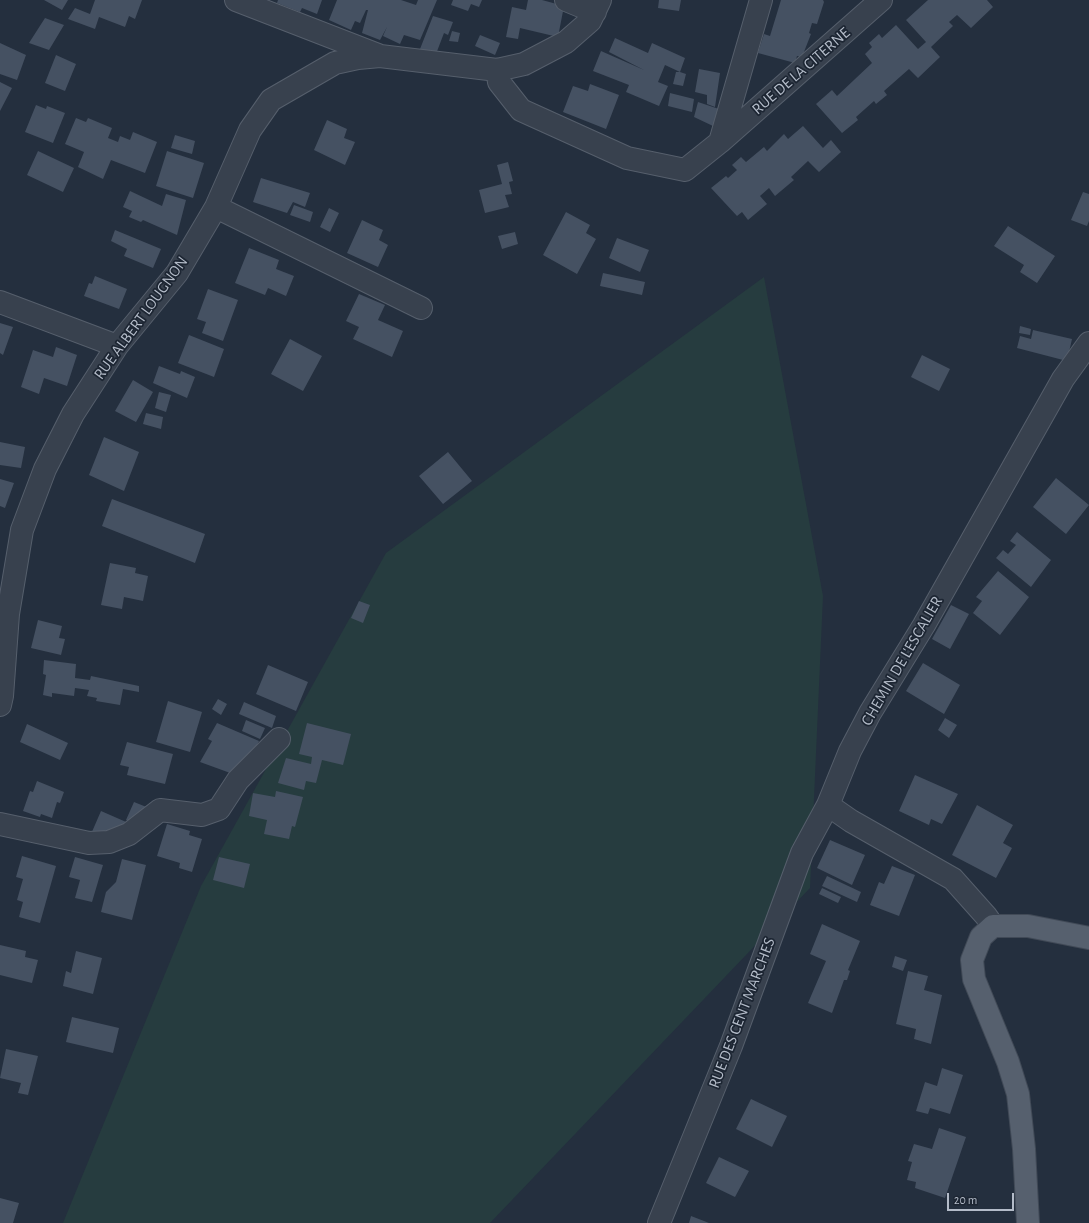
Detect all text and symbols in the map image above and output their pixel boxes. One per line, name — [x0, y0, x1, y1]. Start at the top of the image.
street label: RUE DE LA CITERNE — [748, 23, 854, 119]
street label: RUE ALBERT LOUGNON — [90, 253, 192, 383]
street label: CHEMIN DE L'ESCALIER — [857, 593, 947, 729]
street label: RUE DES CENT MARCHES — [704, 935, 780, 1091]
scale bar — [949, 1185, 1016, 1211]
text: 20 m — [954, 1194, 977, 1206]

